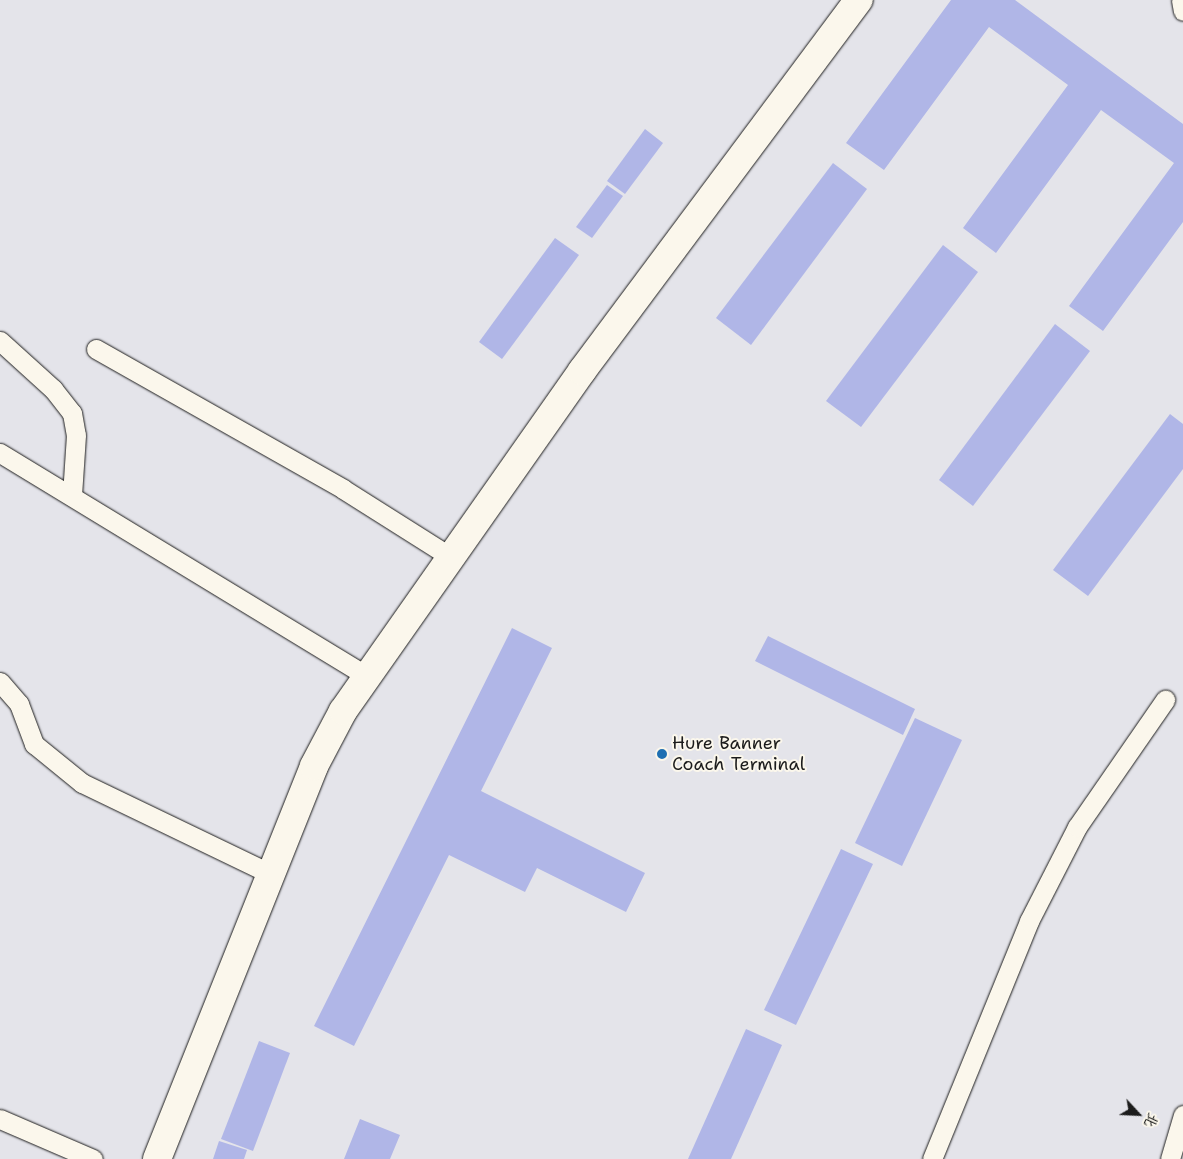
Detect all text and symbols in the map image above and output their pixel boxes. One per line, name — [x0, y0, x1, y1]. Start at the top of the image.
place label: Hure Banner Coach Terminal — [672, 733, 805, 776]
marker: Hure Banner Coach Terminal — [656, 748, 668, 760]
north arrow — [1113, 1089, 1163, 1139]
text: 北 — [1140, 1110, 1163, 1130]

